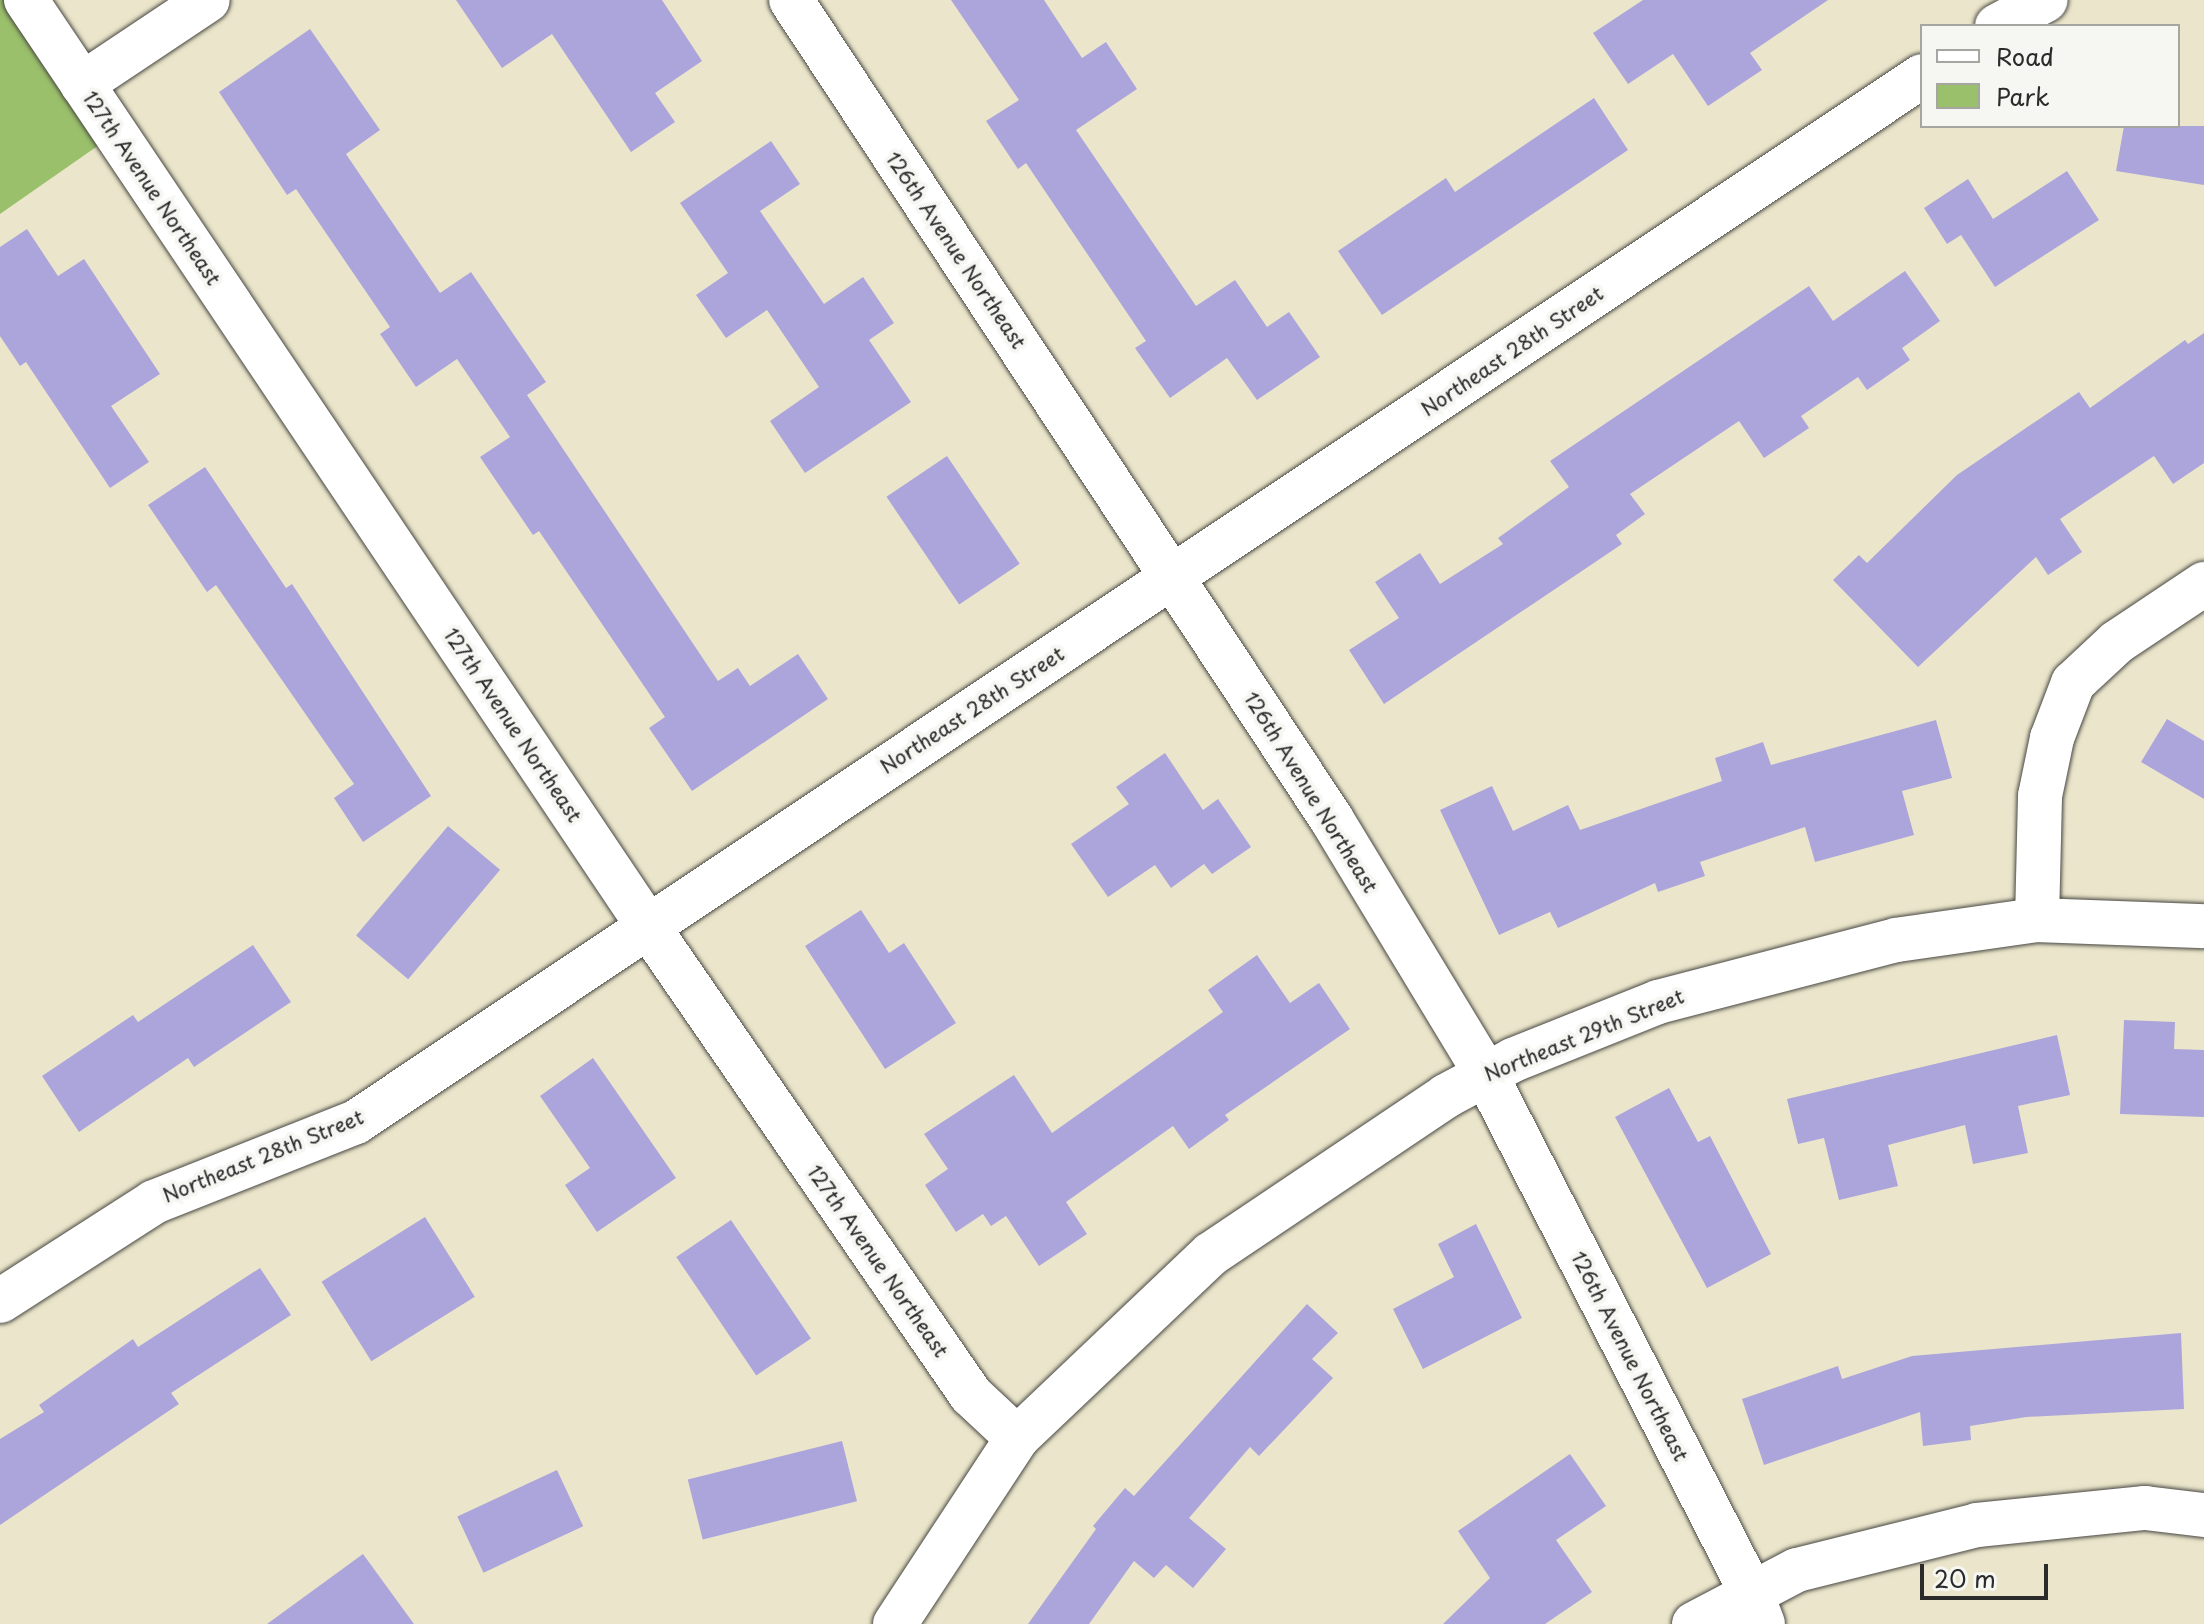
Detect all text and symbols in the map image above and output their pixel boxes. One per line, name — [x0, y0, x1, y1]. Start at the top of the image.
legend — [1920, 24, 2180, 128]
text: Road — [1996, 38, 2054, 74]
text: Park — [1996, 78, 2050, 114]
street label: 127th Avenue Northeast — [78, 86, 226, 290]
street label: 126th Avenue Northeast — [881, 147, 1031, 353]
street label: Northeast 28th Street — [1416, 281, 1608, 421]
street label: 127th Avenue Northeast — [439, 623, 587, 827]
street label: Northeast 28th Street — [876, 642, 1068, 778]
street label: 126th Avenue Northeast — [1239, 687, 1383, 897]
street label: Northeast 29th Street — [1481, 984, 1687, 1086]
street label: Northeast 28th Street — [159, 1105, 367, 1207]
street label: 127th Avenue Northeast — [803, 1160, 953, 1362]
street label: 126th Avenue Northeast — [1567, 1247, 1693, 1465]
scale bar — [1924, 1548, 2052, 1598]
text: 20 m — [1934, 1560, 1996, 1596]

